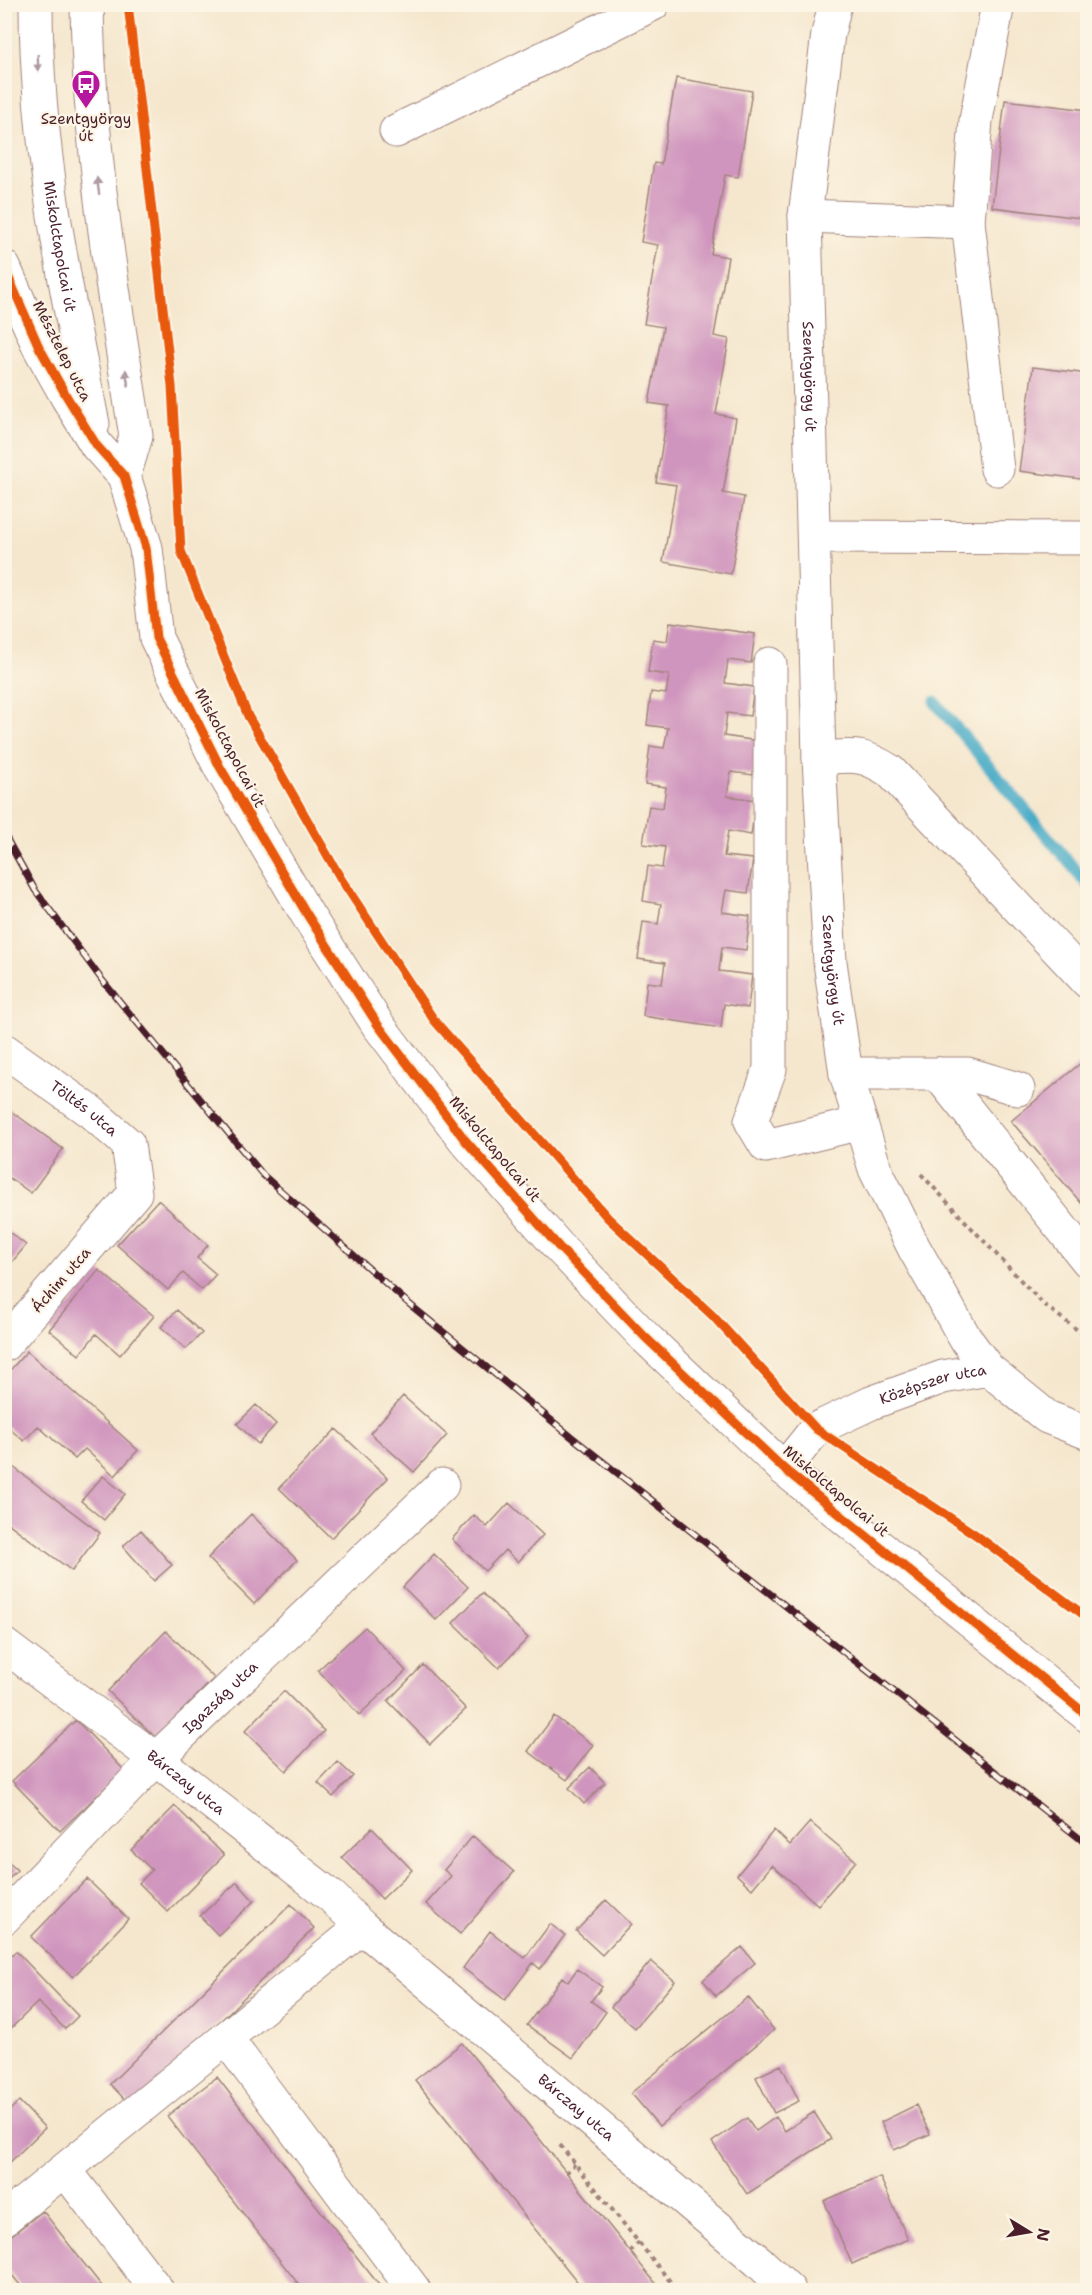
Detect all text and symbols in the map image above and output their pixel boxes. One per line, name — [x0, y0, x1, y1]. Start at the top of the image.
one-way arrow — [34, 53, 43, 72]
bus stop icon: Szentgyörgy út — [70, 68, 102, 110]
place label: Szentgyörgy út — [41, 109, 131, 146]
one-way arrow — [93, 176, 102, 195]
street label: Miskolctapolcai út — [39, 180, 81, 314]
street label: Mésztelep utca — [28, 297, 96, 405]
street label: Szentgyörgy út — [798, 321, 821, 433]
one-way arrow — [122, 369, 131, 388]
street label: Miskolctapolcai út — [190, 685, 270, 811]
street label: Szentgyörgy út — [817, 914, 849, 1027]
street label: Töltés utca — [46, 1076, 122, 1141]
street label: Miskolctapolcai út — [445, 1092, 545, 1206]
street label: Áchim utca — [26, 1242, 95, 1317]
street label: Középszer utca — [877, 1359, 988, 1409]
street label: Miskolctapolcai út — [779, 1441, 893, 1541]
street label: Igazság utca — [178, 1656, 263, 1738]
street label: Bárczay utca — [143, 1746, 230, 1820]
street label: Bárczay utca — [533, 2069, 619, 2146]
north arrow — [999, 2202, 1059, 2262]
text: N — [1032, 2227, 1055, 2243]

